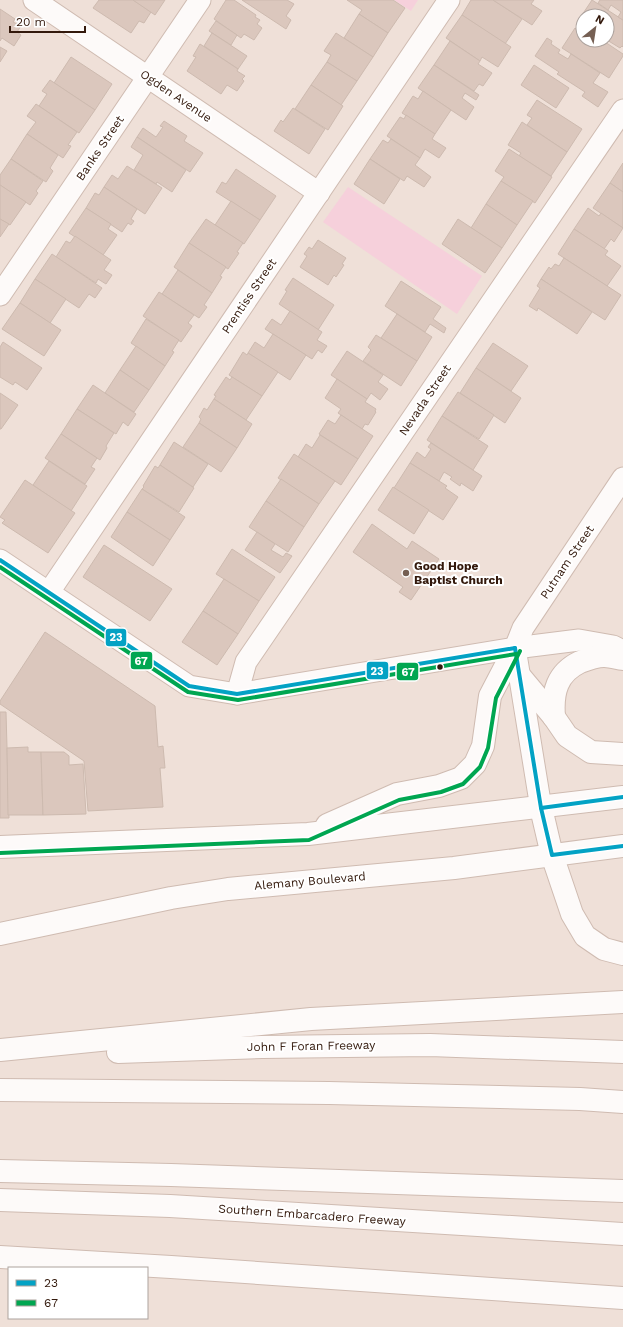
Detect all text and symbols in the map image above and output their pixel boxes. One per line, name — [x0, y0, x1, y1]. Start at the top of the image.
scale bar — [10, 8, 85, 34]
north arrow — [575, 8, 615, 48]
text: N — [593, 12, 607, 27]
text: 20 m — [16, 15, 46, 29]
street label: Ogden Avenue — [138, 67, 215, 125]
street label: Banks Street — [73, 113, 127, 183]
street label: Prentiss Street — [219, 256, 279, 336]
street label: Nevada Street — [396, 362, 454, 438]
street label: Putnam Street — [537, 523, 597, 601]
place label: Good Hope Baptist Church — [414, 559, 503, 587]
marker: Good Hope Baptist Church — [401, 568, 411, 578]
line badge: 23 — [105, 628, 127, 647]
text: 23 — [109, 631, 123, 644]
line badge: 67 — [130, 651, 153, 670]
text: 67 — [134, 655, 148, 668]
line badge: 23 — [366, 661, 389, 680]
line badge: 67 — [396, 662, 419, 681]
unlabelled marker — [435, 662, 445, 672]
text: 23 — [370, 665, 384, 678]
text: 67 — [401, 666, 415, 679]
street label: Alemany Boulevard — [254, 869, 366, 893]
street label: John F Foran Freeway — [247, 1038, 376, 1054]
street label: Southern Embarcadero Freeway — [218, 1201, 407, 1229]
legend — [8, 1267, 148, 1319]
text: 23 — [44, 1276, 58, 1290]
text: 67 — [44, 1296, 58, 1310]

